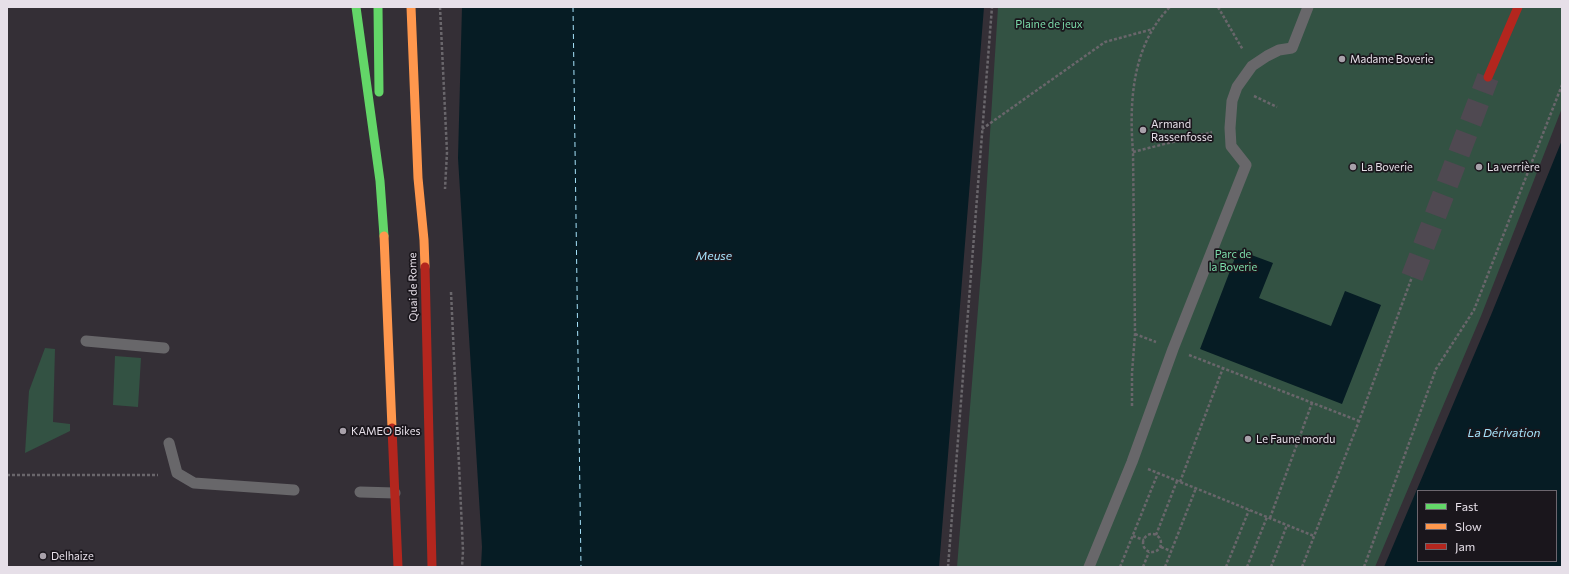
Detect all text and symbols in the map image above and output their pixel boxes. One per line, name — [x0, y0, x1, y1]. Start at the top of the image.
park label: Plaine de jeux — [1015, 17, 1083, 31]
place label: Madame Boverie — [1350, 52, 1434, 66]
marker: Madame Boverie — [1337, 54, 1347, 64]
place label: Armand Rassenfosse — [1151, 117, 1213, 143]
marker: Armand Rassenfosse — [1138, 125, 1148, 135]
place label: La Boverie — [1361, 160, 1413, 174]
place label: La verrière — [1487, 160, 1540, 174]
marker: La Boverie — [1348, 162, 1358, 172]
marker: La verrière — [1474, 162, 1484, 172]
park label: Parc de la Boverie — [1209, 247, 1257, 273]
water label: Meuse — [696, 249, 732, 263]
street label: Quai de Rome — [406, 252, 420, 322]
place label: KAMEO Bikes — [351, 424, 421, 438]
marker: KAMEO Bikes — [338, 426, 348, 436]
water label: La Dérivation — [1468, 426, 1540, 440]
place label: Le Faune mordu — [1256, 432, 1335, 446]
marker: Le Faune mordu — [1243, 434, 1253, 444]
legend — [1417, 490, 1557, 562]
text: Fast — [1455, 499, 1478, 513]
text: Slow — [1455, 519, 1482, 533]
text: Jam — [1455, 539, 1475, 553]
place label: Delhaize — [51, 549, 94, 563]
marker: Delhaize — [38, 551, 48, 561]

